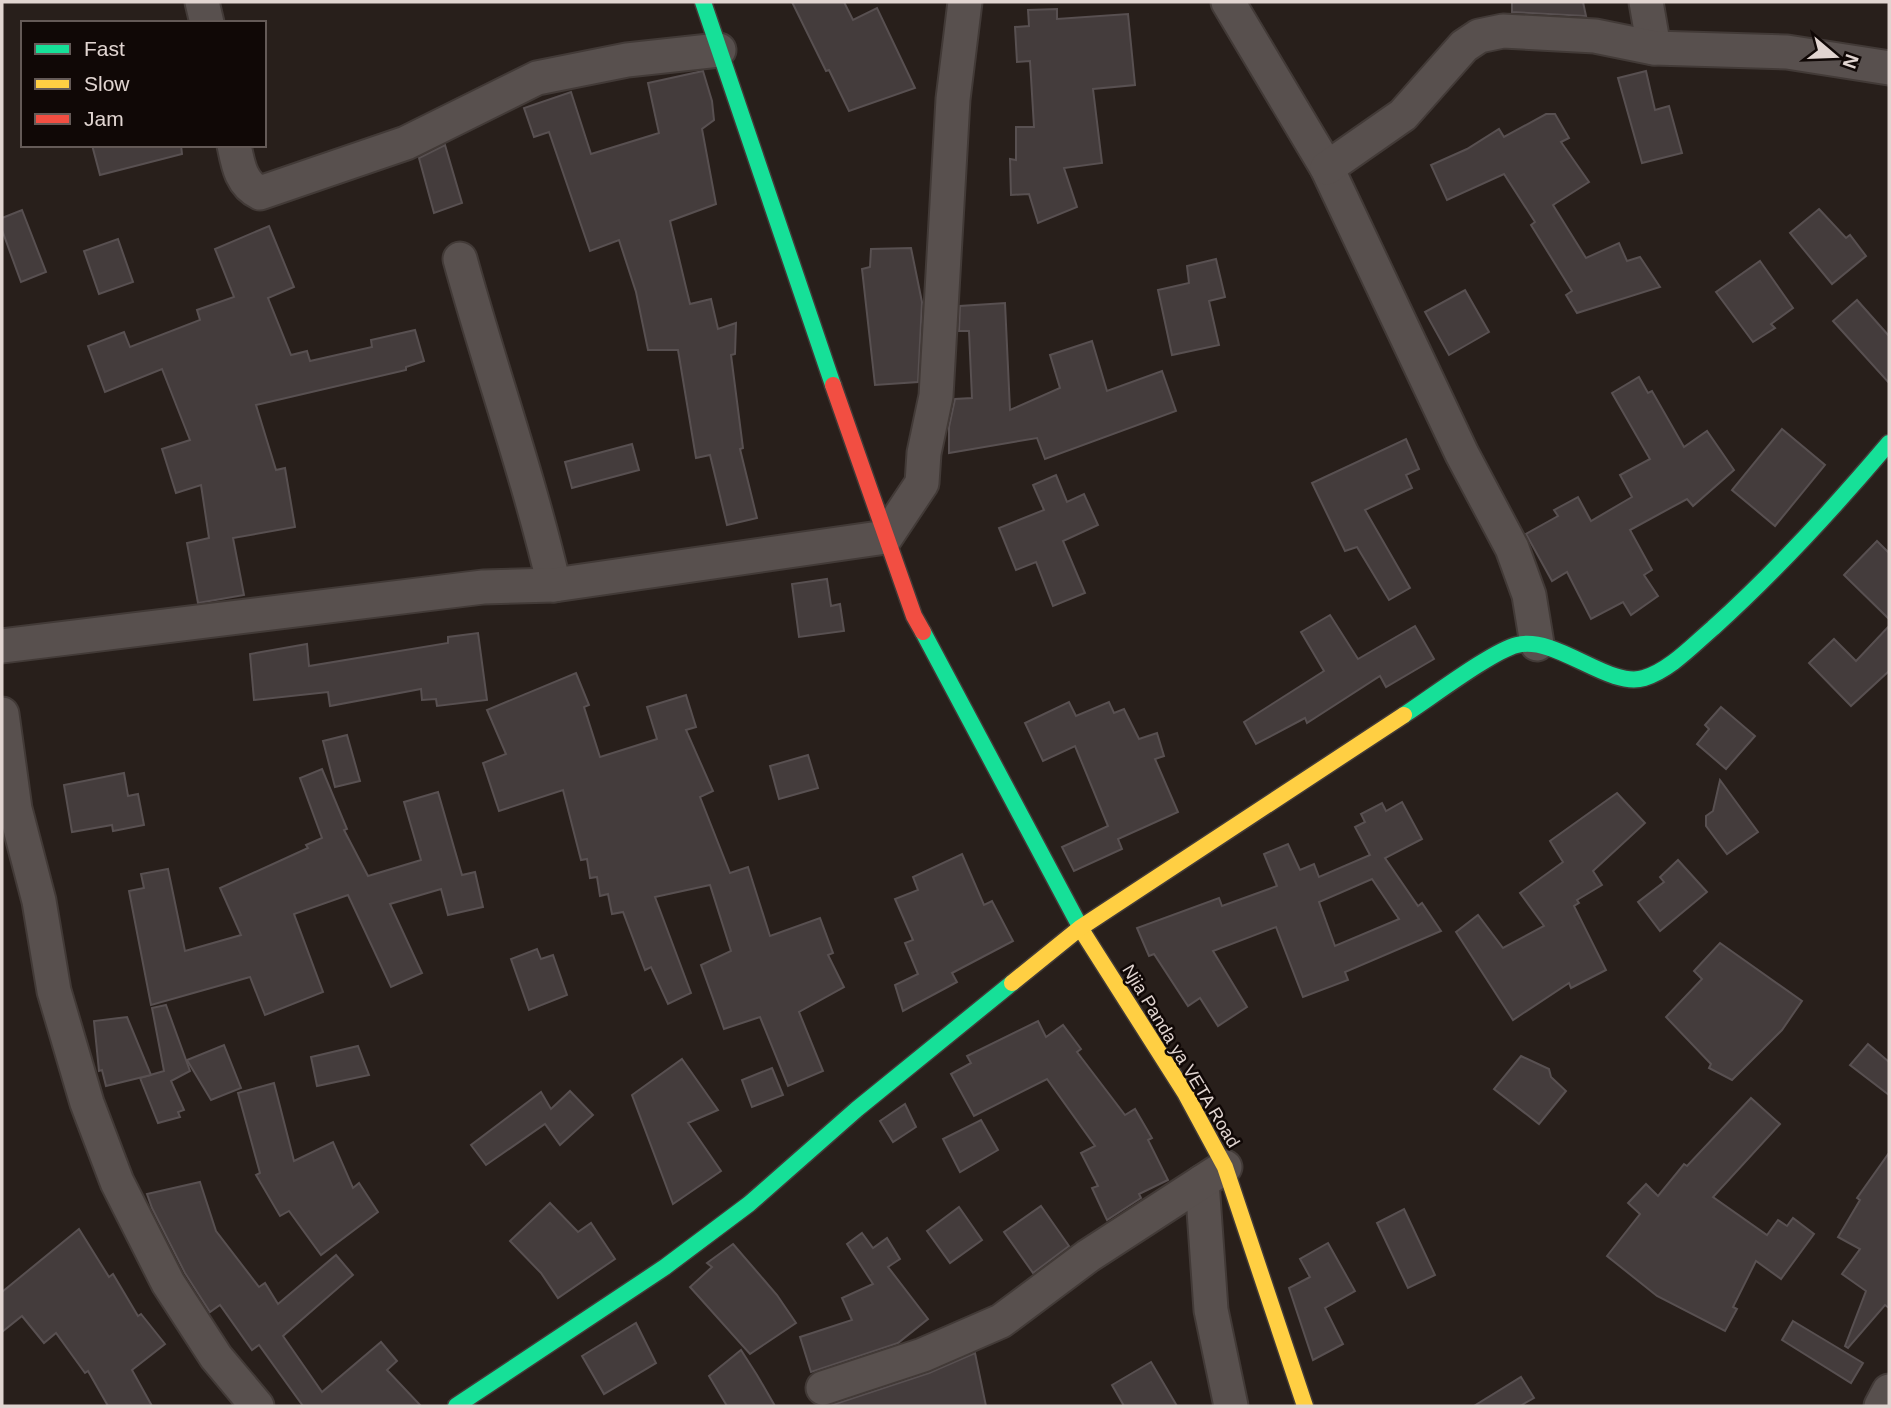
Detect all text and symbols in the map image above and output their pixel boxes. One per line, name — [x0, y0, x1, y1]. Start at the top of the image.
legend — [21, 21, 266, 147]
north arrow — [1800, 21, 1870, 91]
text: Fast — [84, 37, 125, 60]
text: N — [1838, 51, 1863, 71]
text: Slow — [84, 72, 130, 95]
text: Jam — [84, 107, 124, 130]
street label: Njia Panda ya VETA Road — [1118, 961, 1244, 1151]

